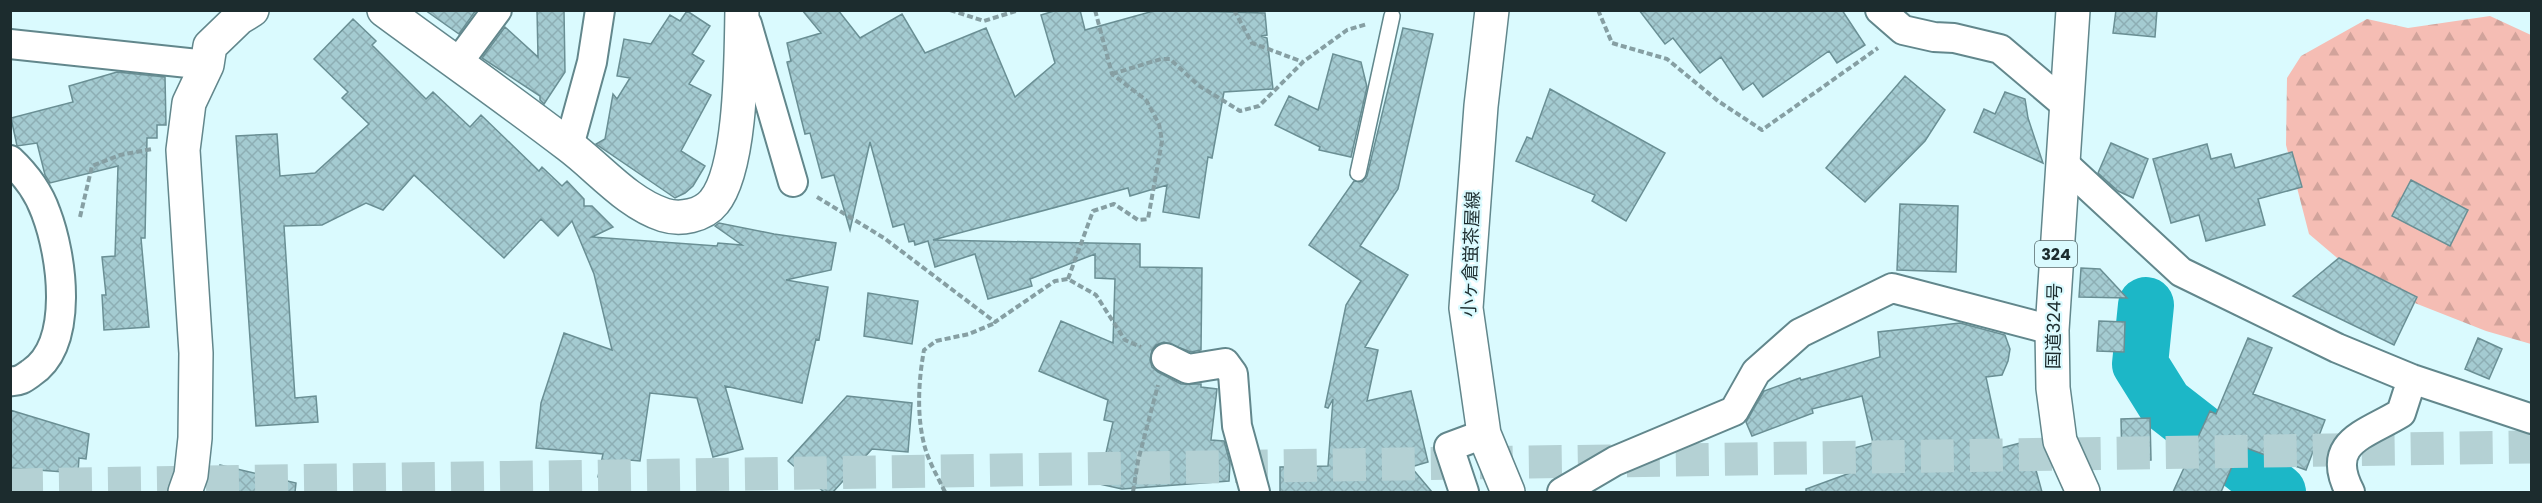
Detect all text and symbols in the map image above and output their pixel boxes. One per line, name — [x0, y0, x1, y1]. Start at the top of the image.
street label: 小ヶ倉蛍茶屋線 — [1456, 191, 1485, 317]
road number: 324 — [2035, 241, 2077, 267]
street label: 国道324号 — [2040, 283, 2067, 369]

